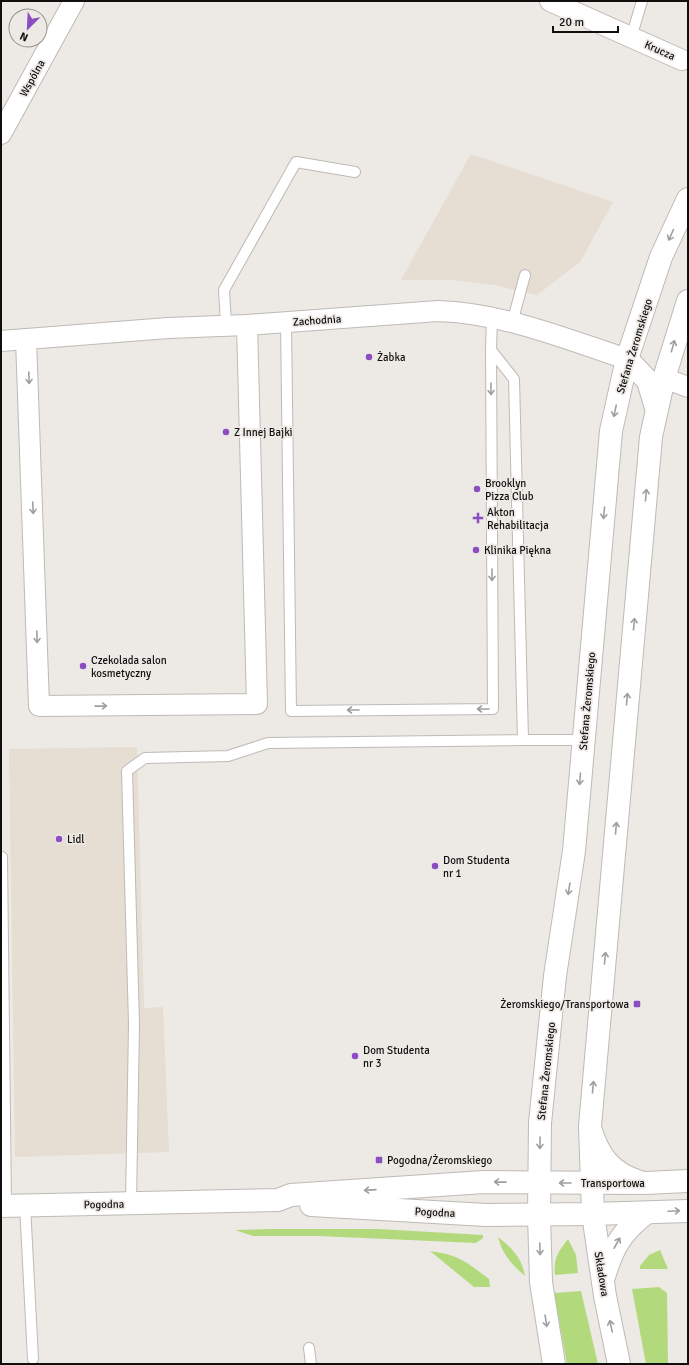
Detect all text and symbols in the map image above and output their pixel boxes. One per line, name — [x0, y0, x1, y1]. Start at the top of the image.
north arrow — [8, 8, 48, 48]
scale bar — [553, 8, 618, 34]
text: 20 m — [559, 15, 584, 30]
text: N — [18, 29, 30, 44]
street label: Krucza — [642, 38, 678, 63]
street label: Wspólna — [17, 57, 48, 99]
one-way arrow — [667, 228, 675, 240]
street label: Stefana Żeromskiego — [613, 297, 655, 395]
street label: Zachodnia — [292, 312, 342, 329]
one-way arrow — [670, 340, 677, 353]
place label: Żabka — [377, 350, 406, 364]
marker: Żabka — [364, 352, 374, 362]
one-way arrow — [25, 371, 33, 384]
one-way arrow — [487, 382, 494, 395]
one-way arrow — [611, 404, 619, 417]
place label: Z Innej Bajki — [234, 426, 293, 439]
marker: Z Innej Bajki — [221, 427, 231, 437]
place label: Brooklyn Pizza Club — [485, 477, 534, 503]
marker: Brooklyn Pizza Club — [472, 484, 482, 494]
one-way arrow — [642, 489, 649, 502]
one-way arrow — [29, 501, 37, 514]
place label: Akton Rehabilitacja — [487, 506, 549, 532]
one-way arrow — [600, 506, 607, 519]
marker: Akton Rehabilitacja — [472, 512, 484, 524]
place label: Klinika Piękna — [484, 544, 551, 557]
marker: Klinika Piękna — [471, 545, 481, 555]
one-way arrow — [488, 568, 496, 581]
one-way arrow — [630, 618, 637, 631]
one-way arrow — [34, 630, 41, 643]
street label: Stefana Żeromskiego — [576, 651, 598, 751]
place label: Czekolada salon kosmetyczny — [91, 654, 167, 680]
marker: Czekolada salon kosmetyczny — [78, 661, 88, 671]
one-way arrow — [624, 693, 631, 706]
one-way arrow — [94, 702, 107, 709]
one-way arrow — [477, 705, 490, 713]
one-way arrow — [347, 706, 360, 714]
one-way arrow — [577, 772, 584, 785]
one-way arrow — [612, 822, 620, 835]
place label: Lidl — [67, 833, 85, 846]
marker: Lidl — [54, 834, 64, 844]
place label: Dom Studenta nr 1 — [443, 854, 510, 880]
marker: Dom Studenta nr 1 — [430, 861, 440, 871]
one-way arrow — [565, 882, 573, 895]
one-way arrow — [601, 952, 608, 965]
place label: Żeromskiego/Transportowa — [500, 997, 629, 1011]
marker: Żeromskiego/Transportowa — [632, 999, 642, 1009]
street label: Stefana Żeromskiego — [534, 1021, 558, 1121]
place label: Dom Studenta nr 3 — [363, 1044, 430, 1070]
marker: Dom Studenta nr 3 — [350, 1051, 360, 1061]
one-way arrow — [589, 1081, 597, 1094]
one-way arrow — [536, 1136, 543, 1149]
place label: Pogodna/Żeromskiego — [387, 1153, 493, 1167]
marker: Pogodna/Żeromskiego — [374, 1155, 384, 1165]
street label: Transportowa — [581, 1177, 645, 1190]
one-way arrow — [494, 1178, 507, 1186]
one-way arrow — [559, 1179, 572, 1187]
one-way arrow — [364, 1186, 377, 1193]
street label: Pogodna — [84, 1198, 125, 1211]
street label: Pogodna — [414, 1205, 456, 1220]
one-way arrow — [667, 1208, 680, 1215]
one-way arrow — [613, 1238, 621, 1250]
one-way arrow — [536, 1242, 544, 1255]
street label: Składowa — [592, 1251, 612, 1298]
one-way arrow — [542, 1314, 550, 1327]
one-way arrow — [607, 1320, 615, 1333]

